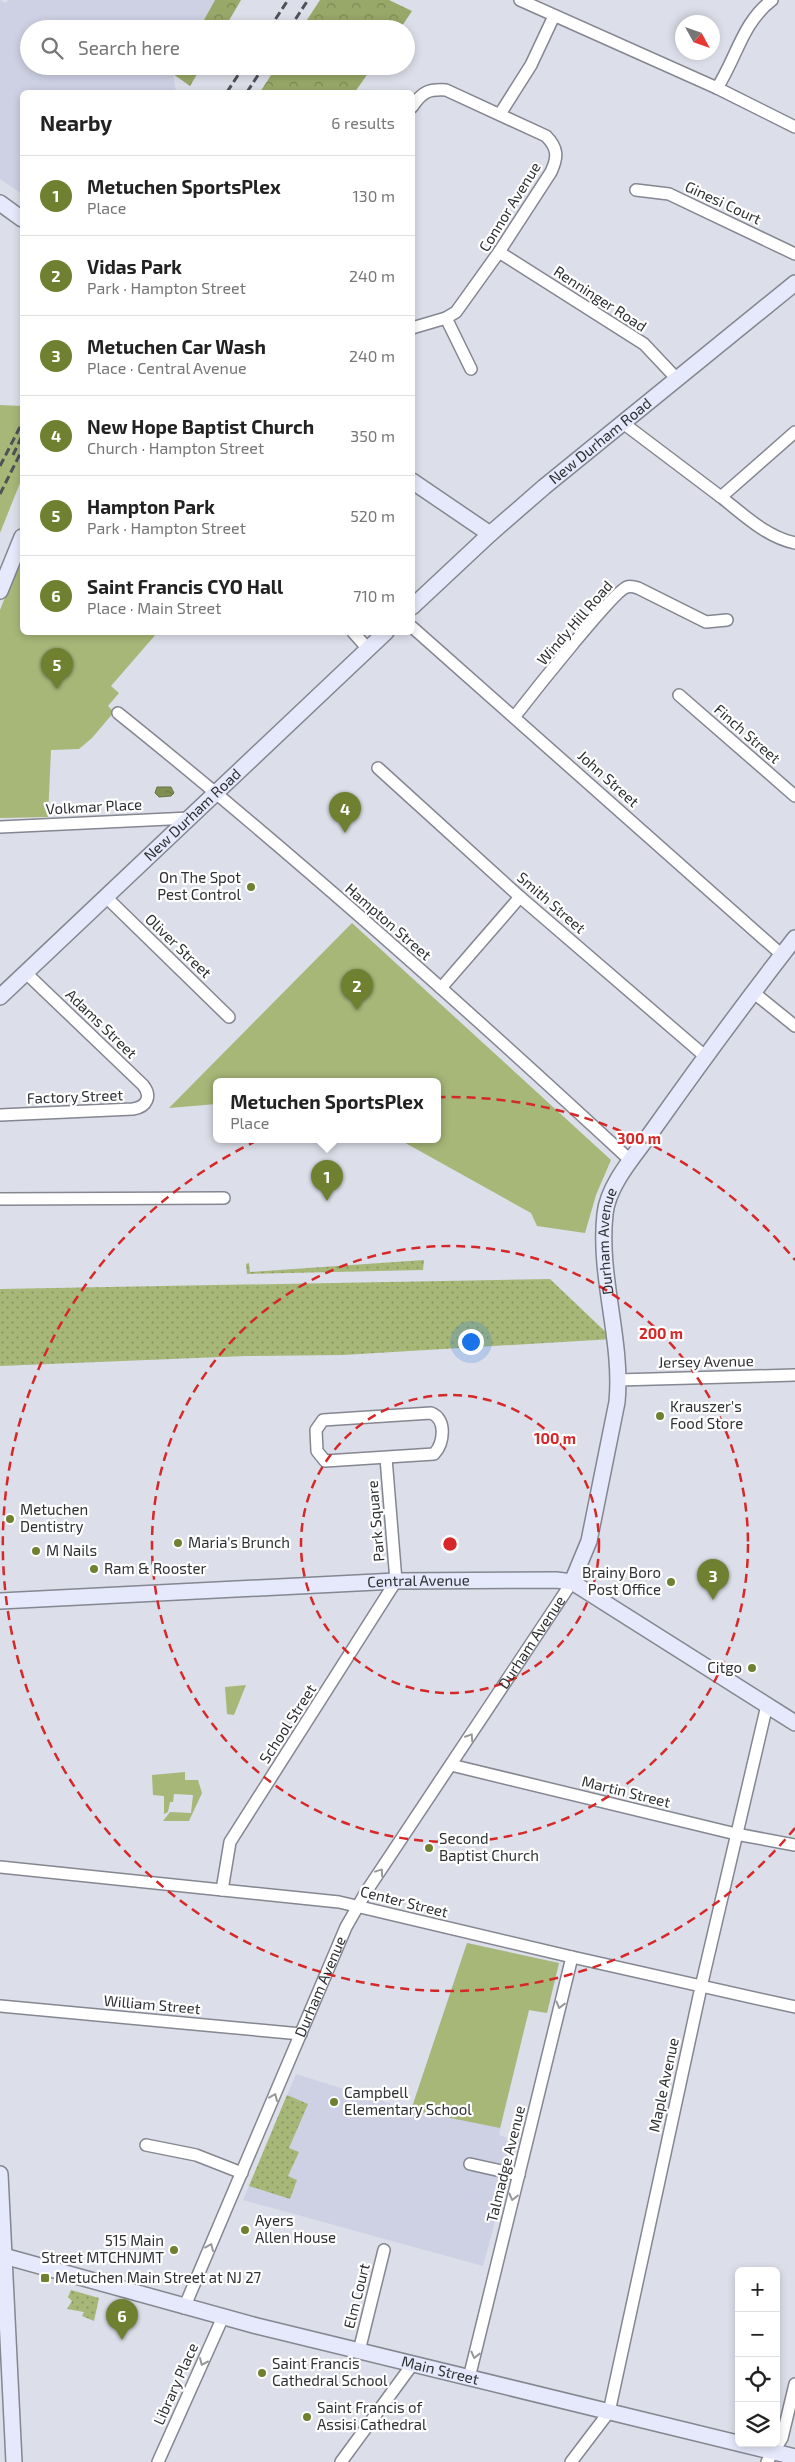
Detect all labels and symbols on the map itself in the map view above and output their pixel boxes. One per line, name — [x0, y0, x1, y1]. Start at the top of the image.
north arrow — [675, 15, 720, 60]
street label: Connor Avenue — [474, 158, 544, 254]
street label: Ginesi Court — [682, 177, 765, 228]
street label: Renninger Road — [551, 261, 650, 335]
street label: New Durham Road — [545, 394, 655, 487]
street label: Windy Hill Road — [533, 576, 616, 668]
pin: 5 — [41, 648, 73, 689]
street label: Finch Street — [711, 700, 785, 767]
street label: John Street — [574, 746, 643, 811]
street label: New Durham Road — [140, 764, 244, 864]
pin: 4 — [329, 792, 361, 833]
street label: Volkmar Place — [45, 794, 143, 818]
place label: On The Spot Pest Control — [157, 868, 242, 903]
street label: Smith Street — [514, 868, 590, 937]
street label: Hampton Street — [342, 879, 436, 964]
marker: On The Spot Pest Control — [245, 881, 257, 893]
street label: Oliver Street — [142, 909, 216, 981]
pin: 2 — [341, 969, 373, 1010]
street label: Adams Street — [62, 985, 141, 1062]
street label: Factory Street — [27, 1085, 124, 1107]
text: 300 m — [617, 1129, 661, 1147]
pin: 1 — [311, 1160, 343, 1201]
street label: Durham Avenue — [594, 1184, 620, 1296]
text: 200 m — [639, 1324, 683, 1342]
your location — [458, 1329, 484, 1355]
street label: Jersey Avenue — [658, 1351, 754, 1371]
place label: Krauszer's Food Store — [670, 1397, 743, 1432]
marker: Krauszer's Food Store — [654, 1410, 666, 1422]
text: 100 m — [534, 1429, 576, 1447]
street label: Park Square — [362, 1480, 388, 1562]
place label: Metuchen Dentistry — [20, 1500, 88, 1535]
marker: Metuchen Dentistry — [4, 1513, 16, 1525]
place label: Maria's Brunch — [188, 1533, 290, 1551]
centre of rings — [441, 1535, 459, 1553]
marker: Maria's Brunch — [172, 1537, 184, 1549]
place label: M Nails — [46, 1541, 97, 1559]
marker: M Nails — [30, 1545, 42, 1557]
place label: Ram & Rooster — [104, 1559, 207, 1577]
pin: 3 — [697, 1559, 729, 1600]
marker: Ram & Rooster — [88, 1563, 100, 1575]
place label: Brainy Boro Post Office — [582, 1563, 661, 1598]
street label: Central Avenue — [367, 1571, 470, 1590]
marker: Brainy Boro Post Office — [665, 1576, 677, 1588]
street label: Durham Avenue — [494, 1592, 568, 1692]
place label: Citgo — [707, 1658, 742, 1676]
marker: Citgo — [746, 1662, 758, 1674]
street label: School Street — [255, 1680, 320, 1766]
one-way arrow — [464, 1733, 473, 1742]
street label: Martin Street — [580, 1771, 673, 1811]
place label: Second Baptist Church — [439, 1829, 539, 1864]
marker: Second Baptist Church — [423, 1842, 435, 1854]
one-way arrow — [374, 1868, 383, 1877]
street label: Center Street — [358, 1881, 450, 1921]
street label: Durham Avenue — [290, 1933, 349, 2040]
street label: William Street — [103, 1991, 201, 2017]
one-way arrow — [555, 2000, 566, 2009]
street label: Maple Avenue — [644, 2036, 682, 2134]
place label: Campbell Elementary School — [344, 2083, 472, 2118]
one-way arrow — [267, 2093, 278, 2102]
marker: Campbell Elementary School — [328, 2096, 340, 2108]
street label: Talmadge Avenue — [482, 2104, 528, 2224]
one-way arrow — [509, 2192, 519, 2200]
place label: Ayers Allen House — [255, 2211, 336, 2246]
marker: Ayers Allen House — [239, 2224, 251, 2236]
place label: 515 Main Street MTCHNJMT — [41, 2231, 164, 2266]
one-way arrow — [204, 2243, 214, 2252]
marker: 515 Main Street MTCHNJMT — [168, 2244, 180, 2256]
street label: Elm Court — [339, 2261, 373, 2330]
place label: Metuchen Main Street at NJ 27 — [55, 2268, 262, 2286]
marker: Metuchen Main Street at NJ 27 — [39, 2272, 51, 2284]
pin: 6 — [106, 2299, 138, 2340]
street label: Library Place — [149, 2340, 201, 2427]
one-way arrow — [470, 2350, 481, 2359]
street label: Main Street — [400, 2352, 481, 2388]
place label: Saint Francis Cathedral School — [272, 2354, 388, 2389]
one-way arrow — [198, 2357, 209, 2366]
marker: Saint Francis Cathedral School — [256, 2367, 268, 2379]
place label: Saint Francis of Assisi Cathedral — [317, 2398, 427, 2433]
marker: Saint Francis of Assisi Cathedral — [301, 2411, 313, 2423]

